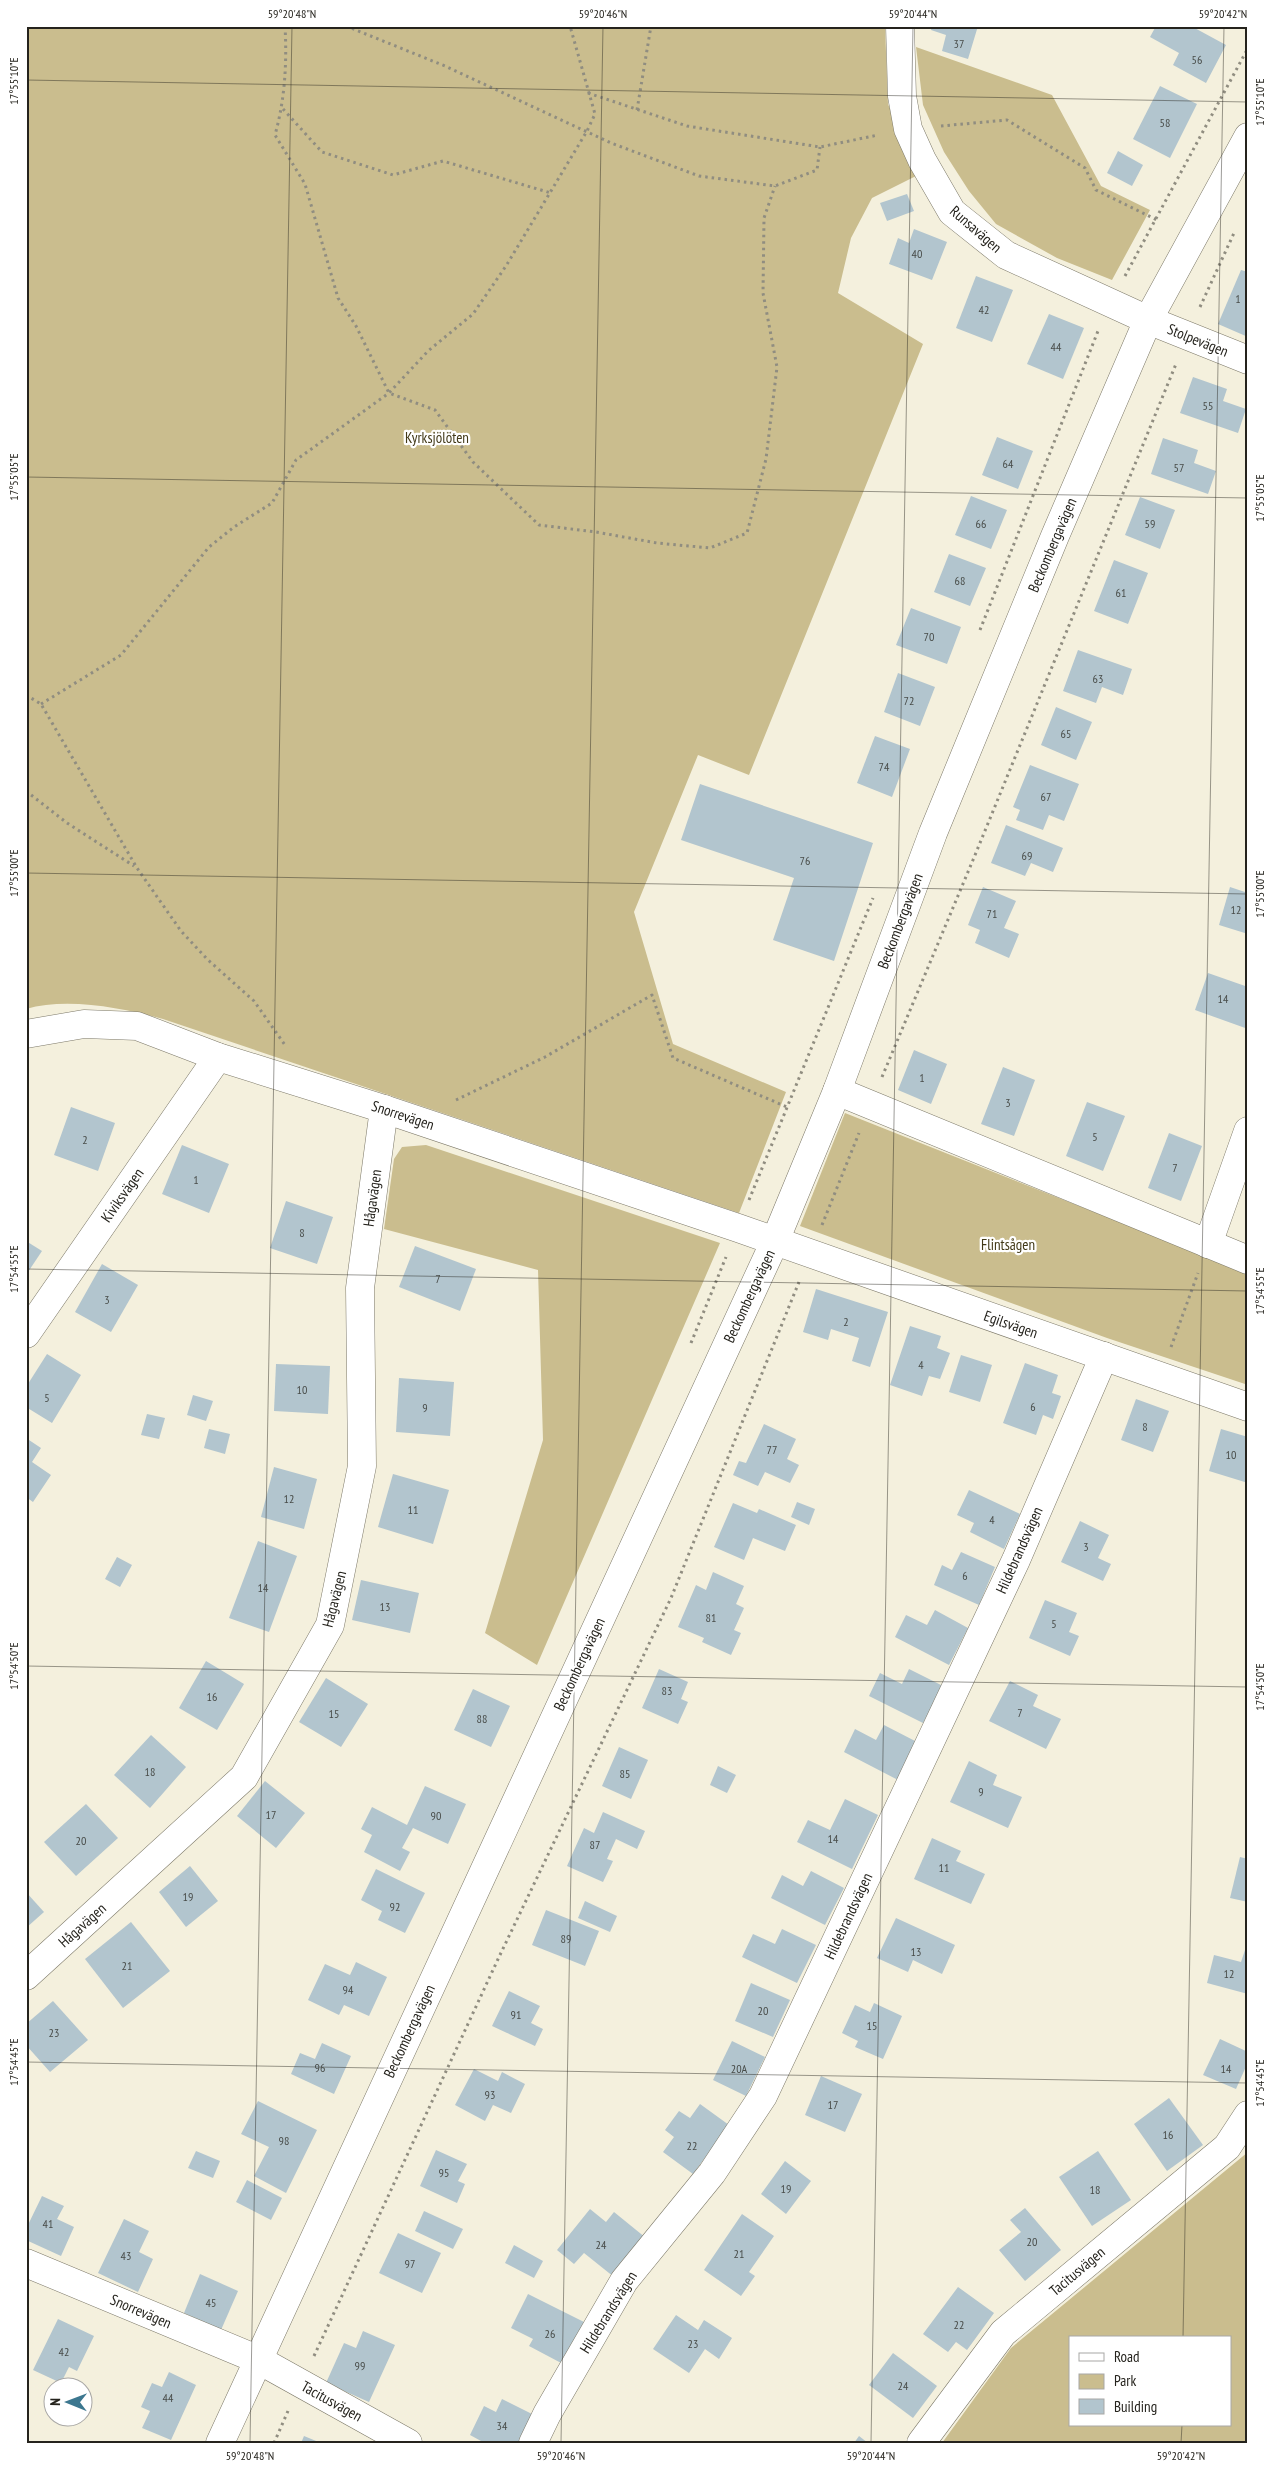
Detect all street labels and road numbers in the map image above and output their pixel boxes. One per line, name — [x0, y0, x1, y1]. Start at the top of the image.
street label: Runsavägen — [946, 201, 1006, 257]
street label: Stolpevägen — [1165, 319, 1231, 361]
street label: Beckombergavägen — [1024, 495, 1080, 595]
street label: Beckombergavägen — [873, 871, 927, 971]
street label: Snorrevägen — [369, 1096, 437, 1134]
street label: Kiviksvägen — [97, 1164, 147, 1226]
street label: Hågavägen — [359, 1168, 385, 1228]
street label: Beckombergavägen — [719, 1246, 779, 1346]
street label: Egilsvägen — [982, 1306, 1040, 1342]
street label: Hildebrandsvägen — [991, 1503, 1047, 1597]
street label: Hågavägen — [318, 1569, 350, 1629]
street label: Beckombergavägen — [549, 1614, 609, 1714]
street label: Hildebrandsvägen — [820, 1870, 876, 1962]
street label: Hågavägen — [54, 1899, 110, 1951]
street label: Beckombergavägen — [379, 1981, 439, 2081]
street label: Tacitusvägen — [1045, 2242, 1109, 2300]
street label: Hildebrandsvägen — [575, 2267, 641, 2357]
street label: Snorrevägen — [107, 2290, 175, 2332]
street label: Tacitusvägen — [298, 2376, 366, 2426]

